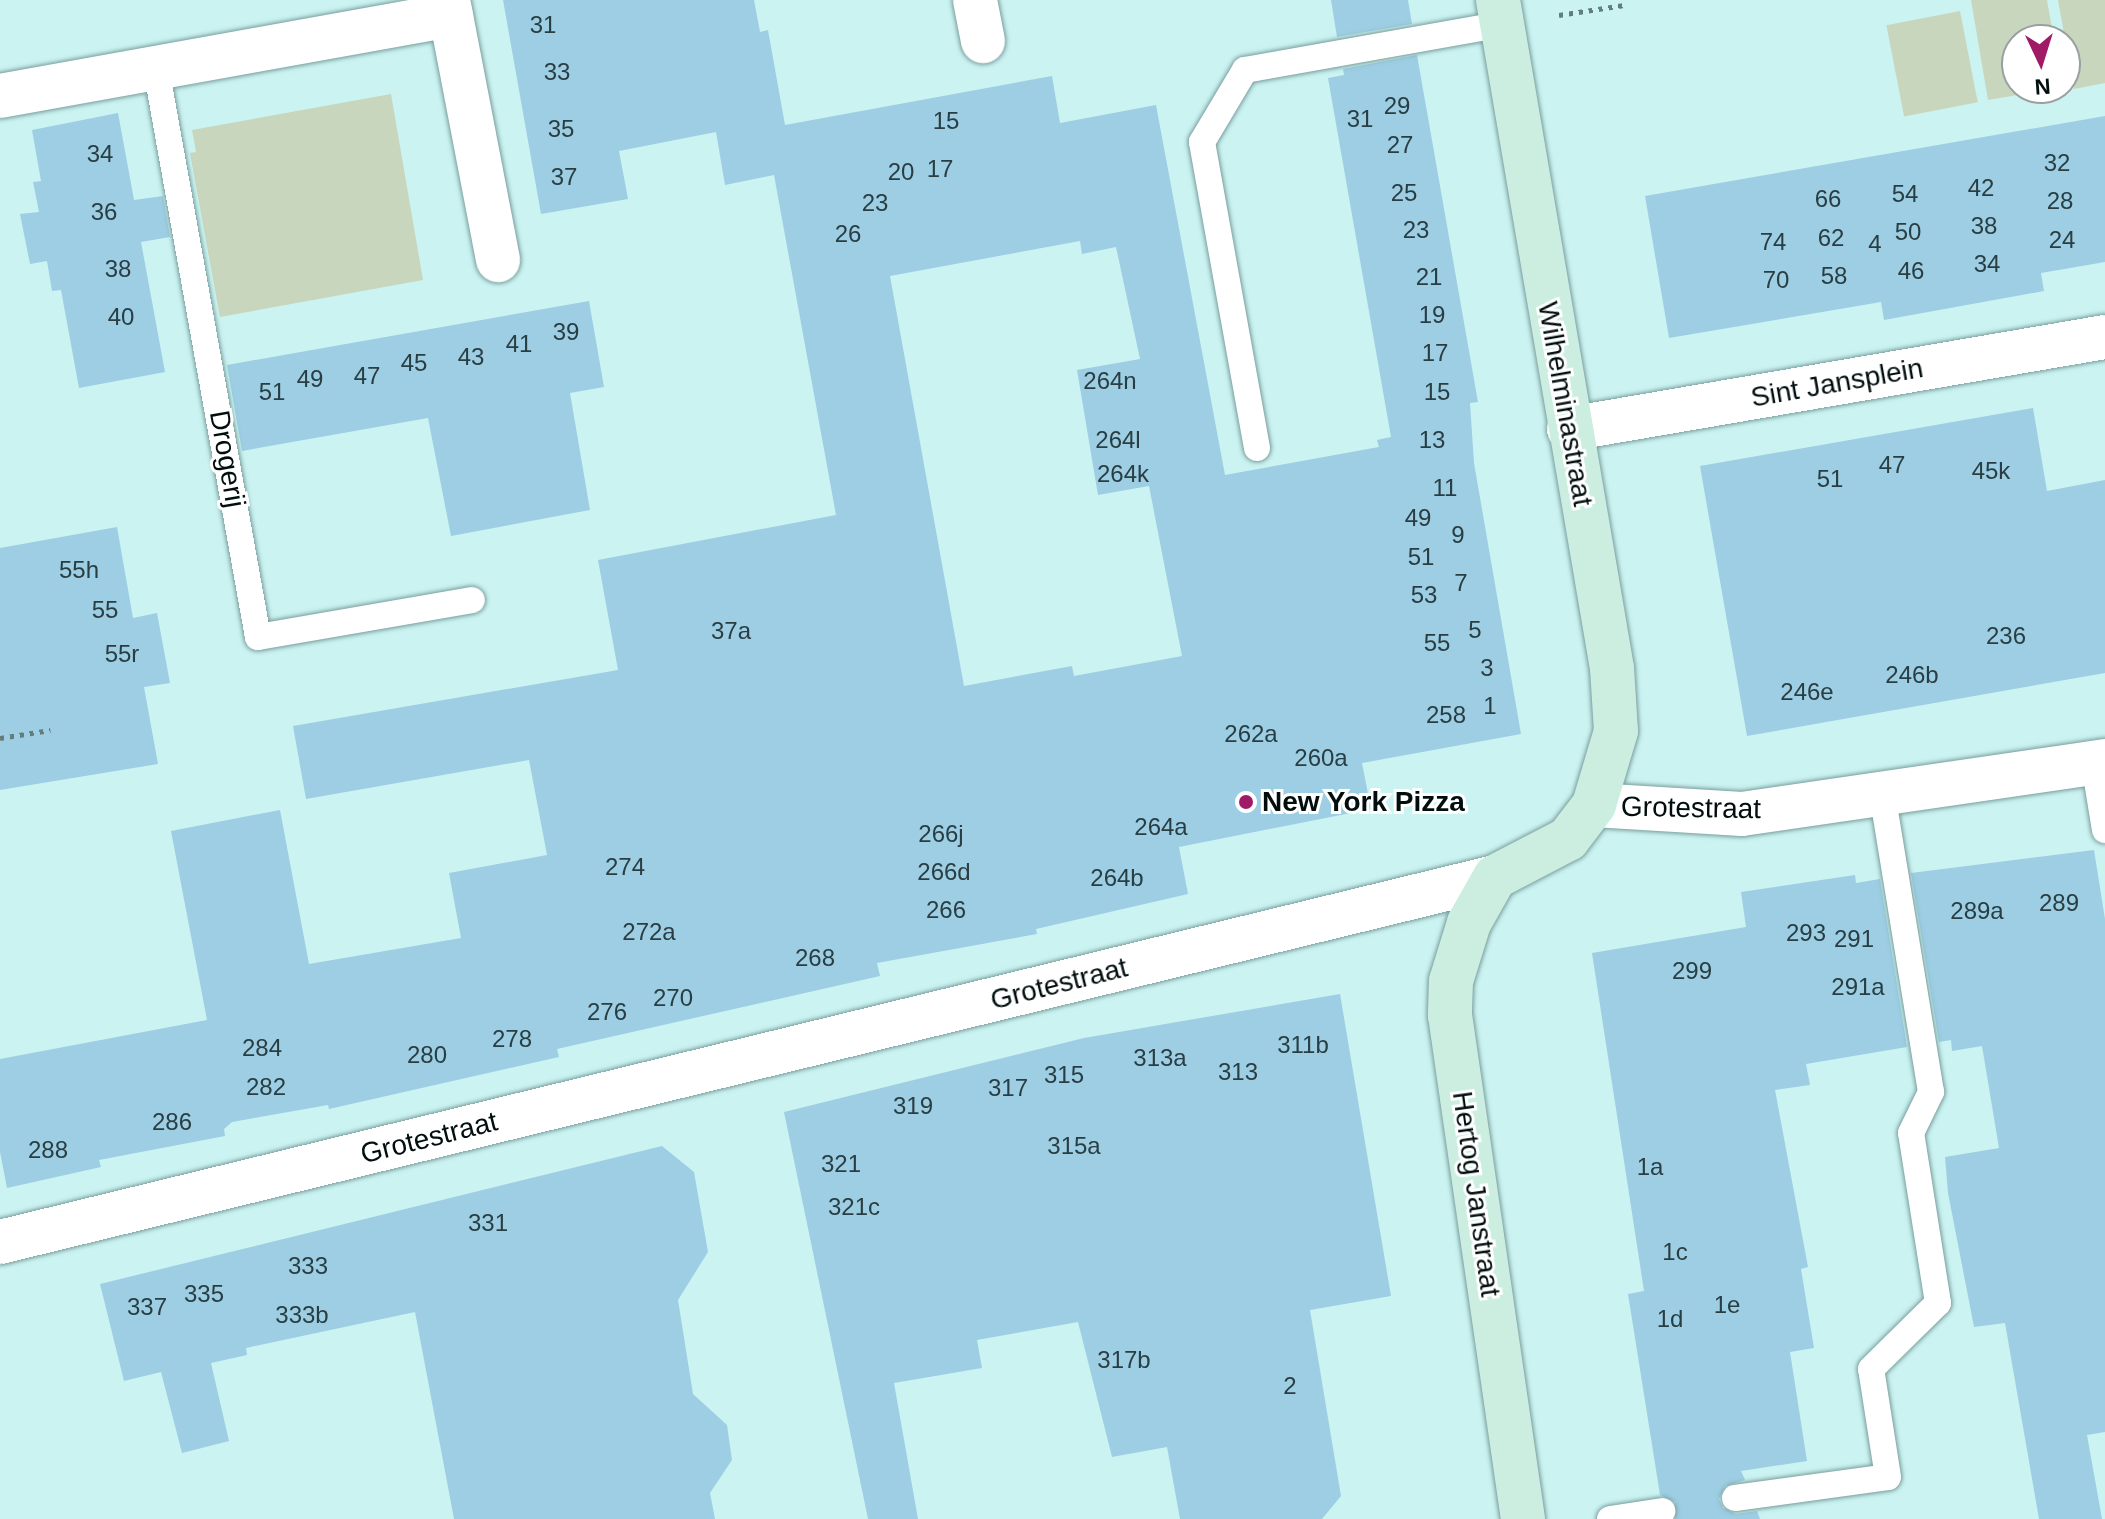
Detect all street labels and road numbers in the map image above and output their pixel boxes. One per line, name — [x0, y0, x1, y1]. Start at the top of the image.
street label: Wilhelminastraat — [1530, 299, 1600, 509]
street label: Sint Jansplein — [1748, 351, 1926, 415]
street label: Drogerij — [202, 408, 252, 510]
street label: Grotestraat — [1621, 790, 1761, 826]
street label: Grotestraat — [987, 951, 1131, 1017]
street label: Hertog Janstraat — [1445, 1089, 1507, 1299]
street label: Grotestraat — [357, 1105, 501, 1171]

